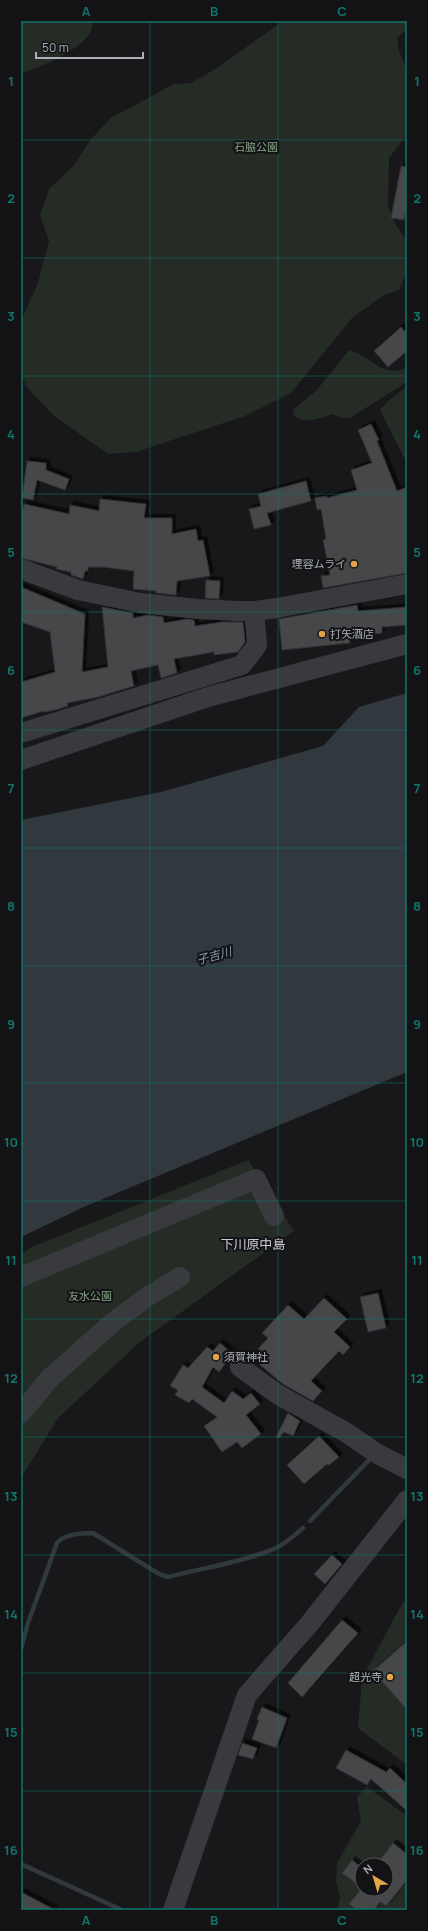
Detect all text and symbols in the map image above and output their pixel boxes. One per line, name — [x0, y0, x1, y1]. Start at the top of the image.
text: A — [82, 2, 91, 20]
text: B — [210, 2, 218, 20]
text: C — [337, 2, 347, 20]
scale bar — [36, 34, 143, 60]
text: 50 m — [42, 39, 69, 56]
text: 1 — [8, 72, 14, 90]
text: 1 — [414, 72, 420, 90]
park label: 石脇公園 — [234, 139, 278, 154]
text: 2 — [7, 189, 15, 207]
text: 2 — [413, 189, 421, 207]
text: 3 — [7, 307, 15, 325]
text: 3 — [413, 307, 421, 325]
text: 4 — [7, 425, 15, 443]
text: 4 — [413, 425, 421, 443]
text: 5 — [7, 543, 15, 561]
text: 5 — [413, 543, 421, 561]
place label: 理容ムライ — [292, 556, 346, 571]
marker: 理容ムライ — [349, 559, 359, 569]
place label: 打矢酒店 — [330, 626, 374, 641]
marker: 打矢酒店 — [317, 629, 327, 639]
text: 6 — [7, 661, 15, 679]
text: 6 — [413, 661, 421, 679]
text: 7 — [8, 779, 15, 797]
text: 7 — [414, 779, 421, 797]
text: 8 — [7, 897, 15, 915]
text: 8 — [413, 897, 421, 915]
water label: 子吉川 — [194, 942, 235, 968]
text: 9 — [7, 1015, 15, 1033]
text: 9 — [413, 1015, 421, 1033]
text: 10 — [4, 1133, 18, 1151]
text: 10 — [410, 1133, 424, 1151]
district label: 下川原中島 — [220, 1235, 286, 1253]
text: 11 — [5, 1251, 17, 1269]
text: 11 — [411, 1251, 423, 1269]
park label: 友水公園 — [68, 1288, 112, 1303]
place label: 須賀神社 — [224, 1349, 268, 1364]
marker: 須賀神社 — [211, 1352, 221, 1362]
text: 12 — [4, 1369, 18, 1387]
text: 12 — [410, 1369, 424, 1387]
text: 13 — [4, 1487, 18, 1505]
text: 13 — [410, 1487, 424, 1505]
text: 14 — [4, 1605, 18, 1623]
text: 14 — [410, 1605, 424, 1623]
place label: 超光寺 — [349, 1669, 382, 1684]
marker: 超光寺 — [385, 1672, 395, 1682]
text: 15 — [4, 1723, 18, 1741]
text: 15 — [410, 1723, 424, 1741]
text: 16 — [4, 1841, 18, 1859]
text: 16 — [410, 1841, 424, 1859]
north arrow — [354, 1857, 394, 1897]
text: N — [360, 1860, 375, 1877]
text: A — [82, 1911, 91, 1929]
text: B — [210, 1911, 218, 1929]
text: C — [337, 1911, 347, 1929]

